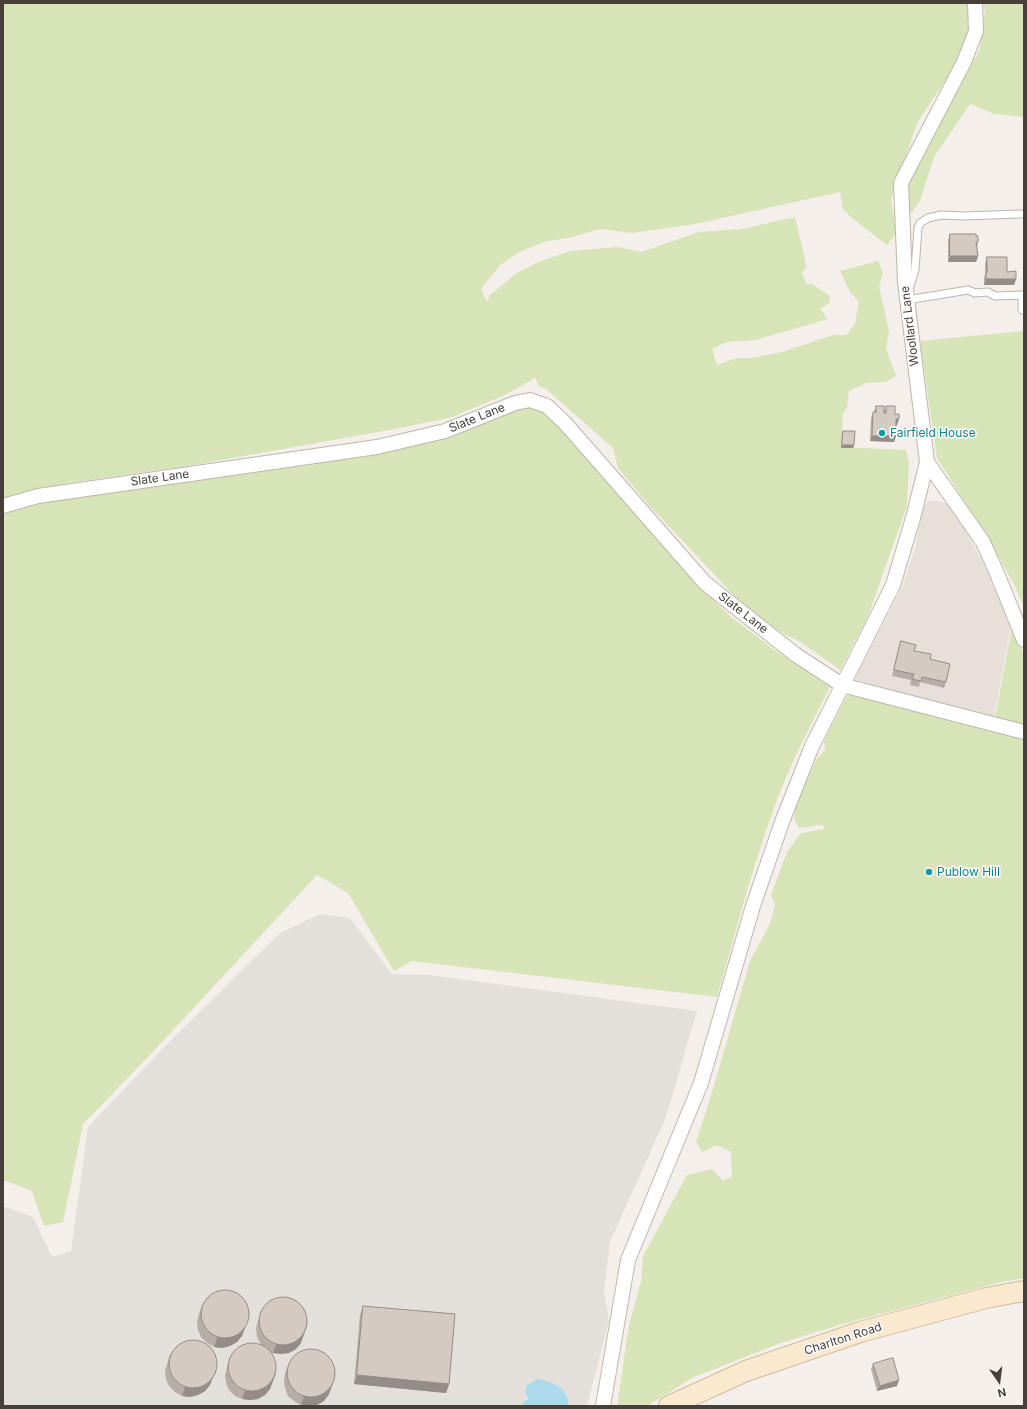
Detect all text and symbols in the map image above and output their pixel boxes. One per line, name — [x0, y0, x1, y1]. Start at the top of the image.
street label: Woollard Lane — [898, 285, 922, 367]
street label: Slate Lane — [447, 400, 507, 436]
place label: Fairfield House — [890, 426, 976, 440]
marker: Fairfield House — [877, 428, 887, 438]
street label: Slate Lane — [130, 467, 190, 489]
street label: Slate Lane — [715, 589, 771, 637]
place label: Publow Hill — [937, 865, 1000, 879]
marker: Publow Hill — [924, 867, 934, 877]
street label: Charlton Road — [802, 1320, 884, 1358]
north arrow — [979, 1361, 1019, 1401]
text: N — [996, 1385, 1008, 1400]

